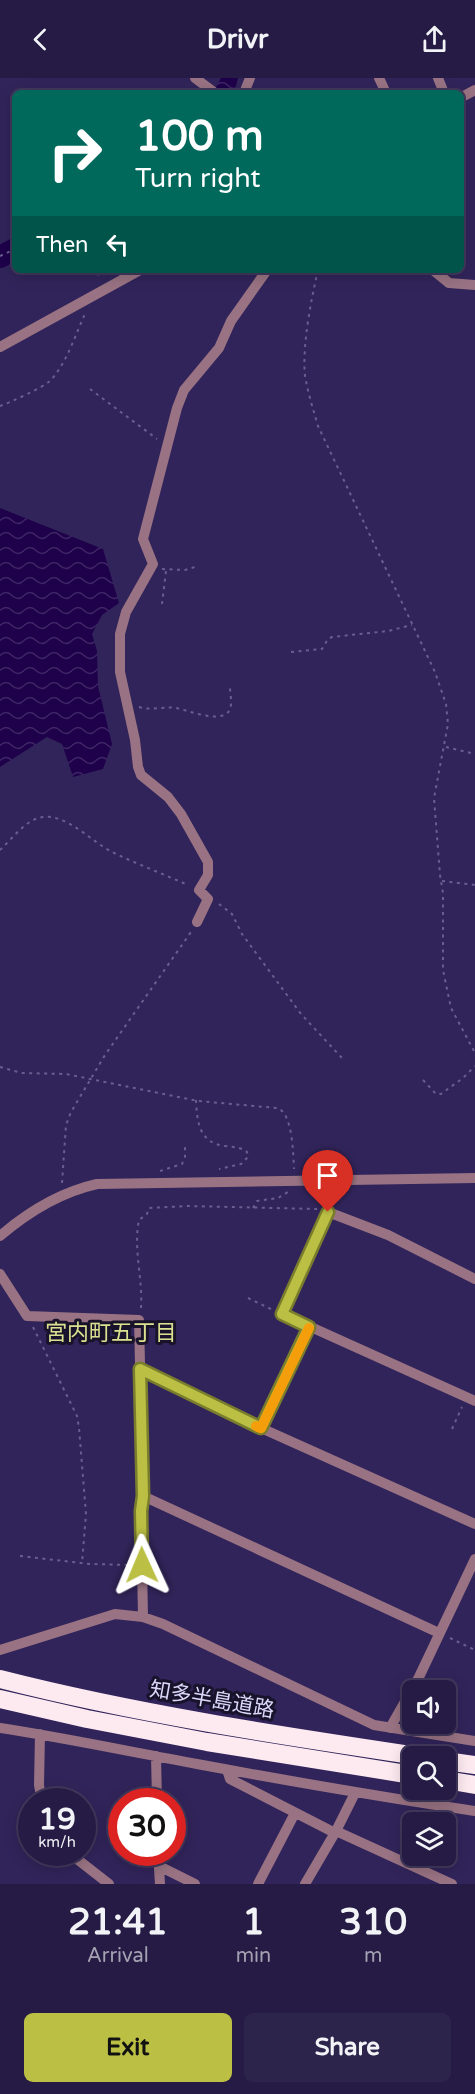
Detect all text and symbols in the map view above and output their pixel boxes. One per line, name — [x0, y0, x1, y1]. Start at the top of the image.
icon: back — [24, 23, 57, 56]
text: Drivr — [207, 23, 268, 56]
icon: share — [418, 23, 451, 56]
text: 100 m — [135, 111, 264, 162]
icon: right — [36, 114, 114, 192]
text: Turn right — [135, 162, 261, 195]
icon: left — [101, 228, 134, 261]
text: Then — [36, 232, 89, 258]
pin — [302, 1150, 353, 1212]
icon: arrive — [311, 1159, 344, 1192]
district label: 宮内町五丁目 — [45, 1320, 177, 1346]
position arrow — [110, 1533, 174, 1597]
street label: 知多半島道路 — [148, 1677, 276, 1723]
map controls — [402, 1680, 456, 1866]
button: sound — [402, 1680, 456, 1734]
button: search — [402, 1746, 456, 1800]
speed limit sign: 30 — [108, 1788, 186, 1866]
text: 19 — [38, 1801, 76, 1838]
button: layers — [402, 1812, 456, 1866]
text: km/h — [38, 1833, 76, 1851]
text: 21:41 — [68, 1901, 168, 1944]
text: 1 — [242, 1901, 265, 1944]
text: 310 — [339, 1901, 407, 1944]
text: Arrival — [87, 1944, 149, 1968]
text: min — [236, 1944, 271, 1968]
text: m — [364, 1944, 382, 1968]
button: Exit — [24, 2013, 232, 2082]
button: Share — [244, 2013, 451, 2082]

